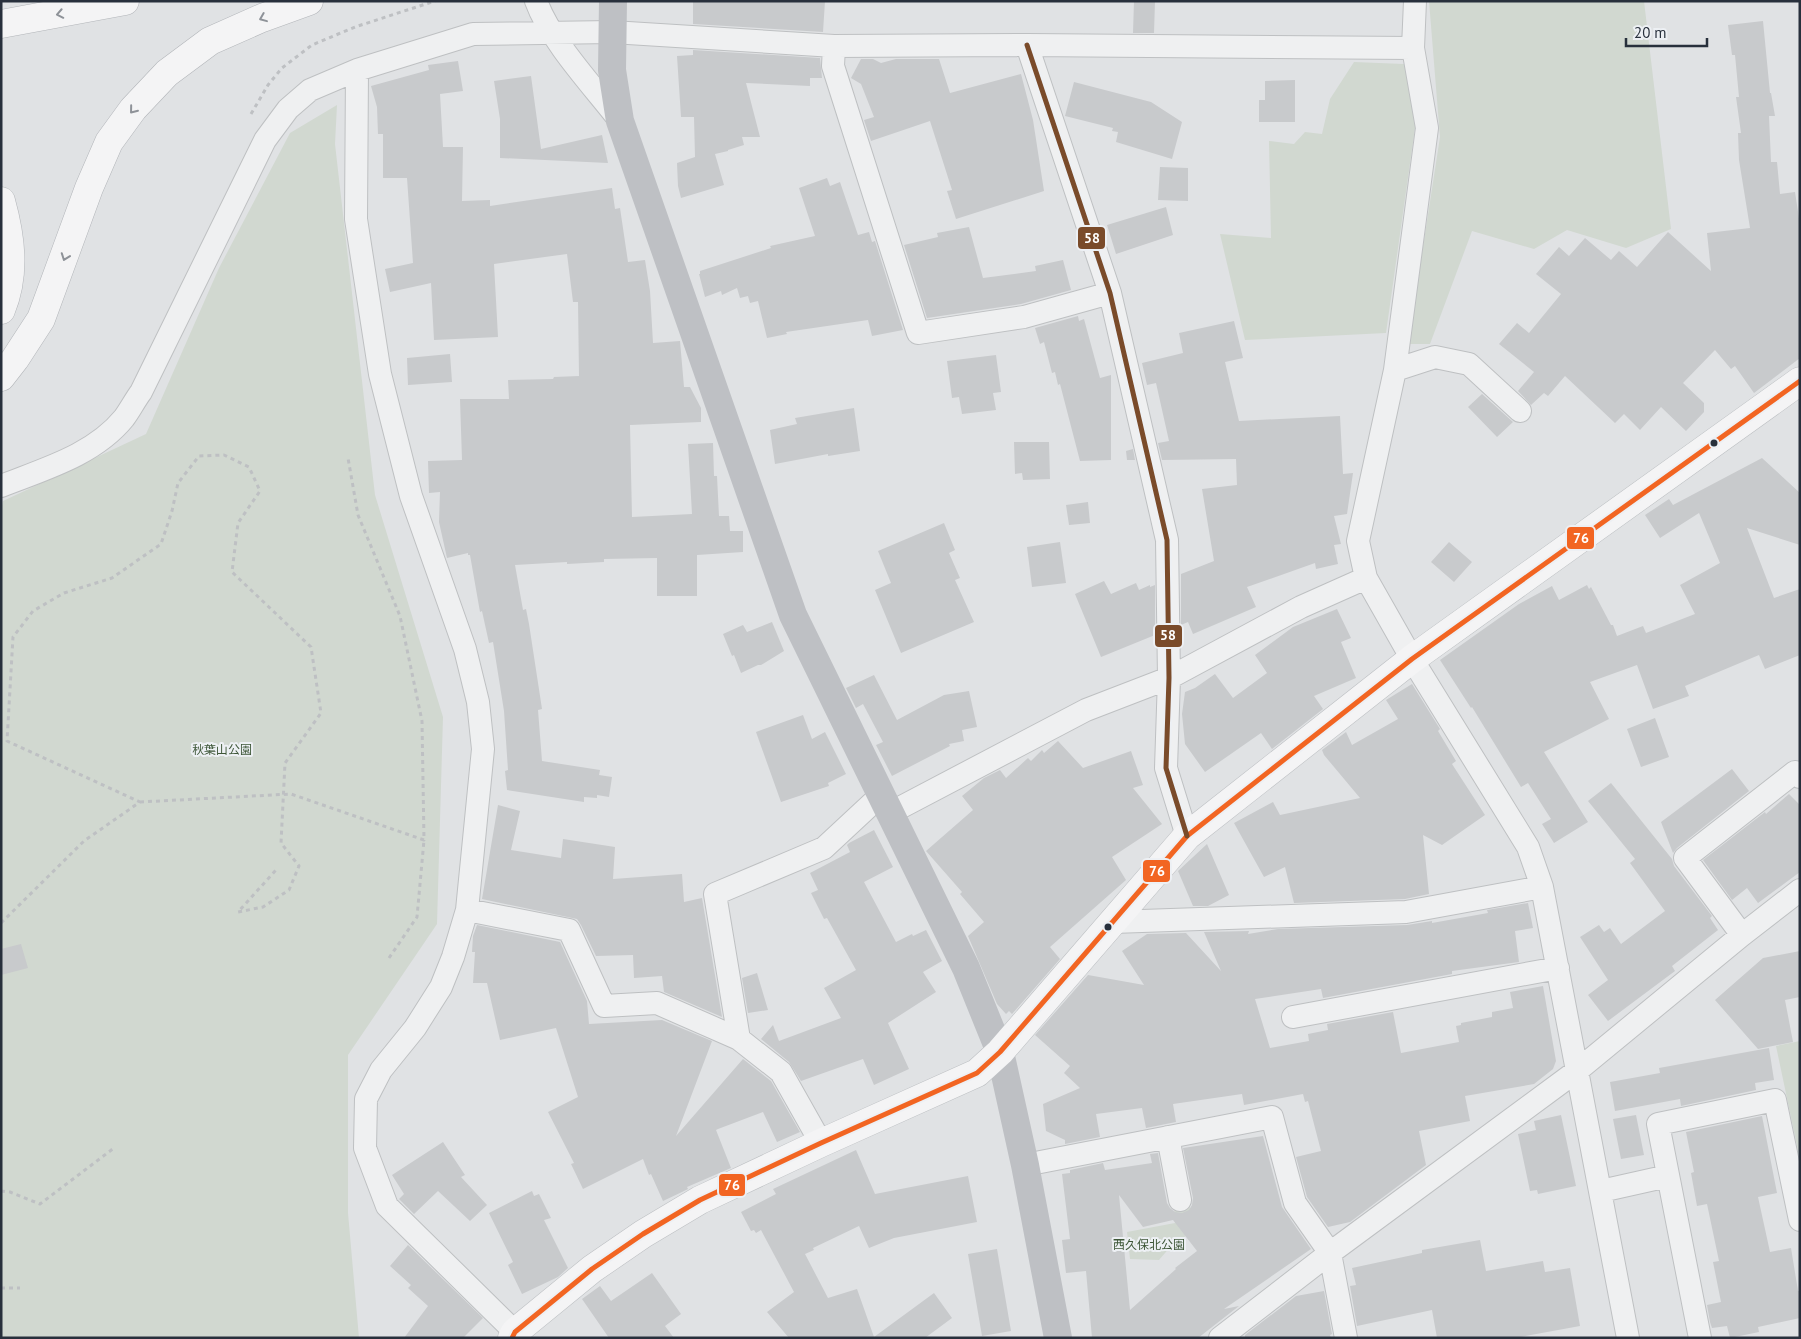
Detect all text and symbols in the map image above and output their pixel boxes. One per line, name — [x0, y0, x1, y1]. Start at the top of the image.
one-way arrow — [56, 8, 65, 18]
one-way arrow — [259, 11, 268, 22]
scale bar — [1626, 15, 1707, 47]
text: 20 m — [1634, 23, 1667, 42]
one-way arrow — [129, 105, 138, 114]
line badge: 58 — [1077, 226, 1106, 250]
text: 58 — [1084, 229, 1100, 247]
one-way arrow — [61, 252, 71, 260]
unlabelled marker — [1709, 438, 1719, 448]
line badge: 76 — [1566, 526, 1595, 550]
text: 76 — [1573, 529, 1589, 547]
line badge: 58 — [1154, 624, 1183, 648]
text: 58 — [1160, 626, 1176, 644]
park label: 秋葉山公園 — [192, 742, 252, 757]
line badge: 76 — [1142, 859, 1171, 883]
text: 76 — [1149, 862, 1165, 880]
unlabelled marker — [1103, 922, 1113, 932]
line badge: 76 — [718, 1173, 746, 1197]
text: 76 — [724, 1176, 740, 1194]
park label: 西久保北公園 — [1113, 1237, 1185, 1252]

